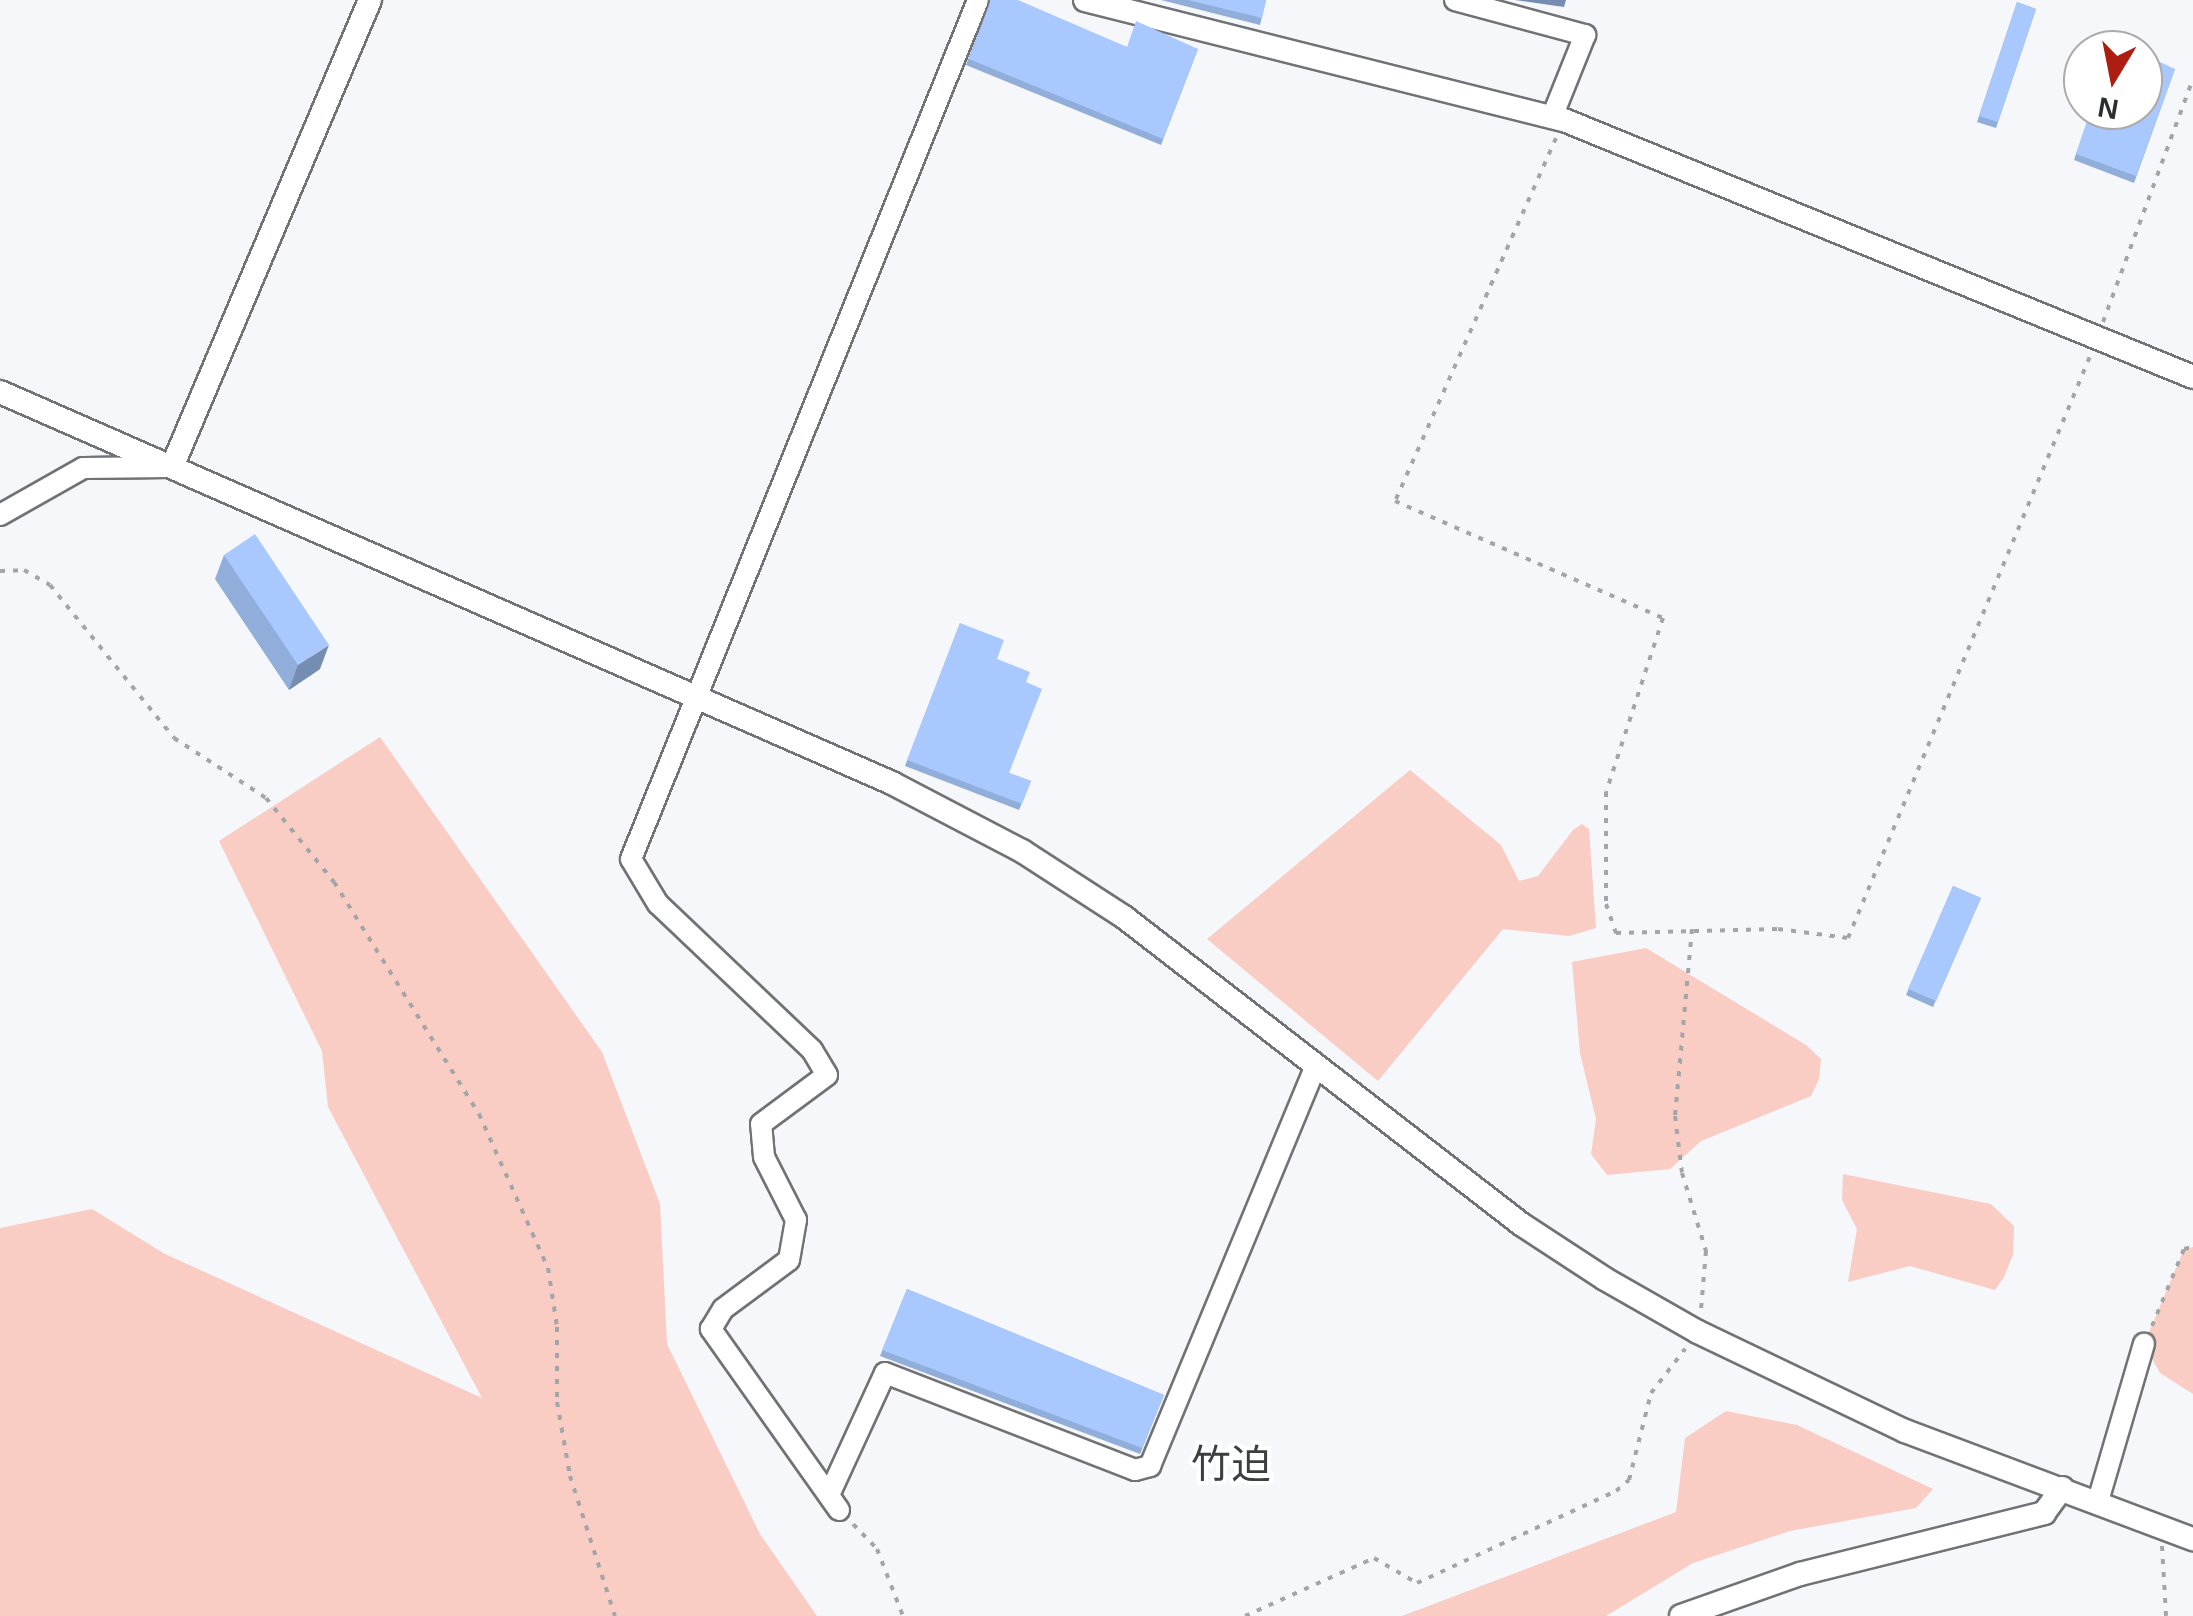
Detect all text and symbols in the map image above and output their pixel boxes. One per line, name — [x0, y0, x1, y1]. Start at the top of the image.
north arrow — [2063, 30, 2163, 130]
text: N — [2095, 91, 2121, 125]
district label: 竹迫 — [1191, 1440, 1271, 1488]

